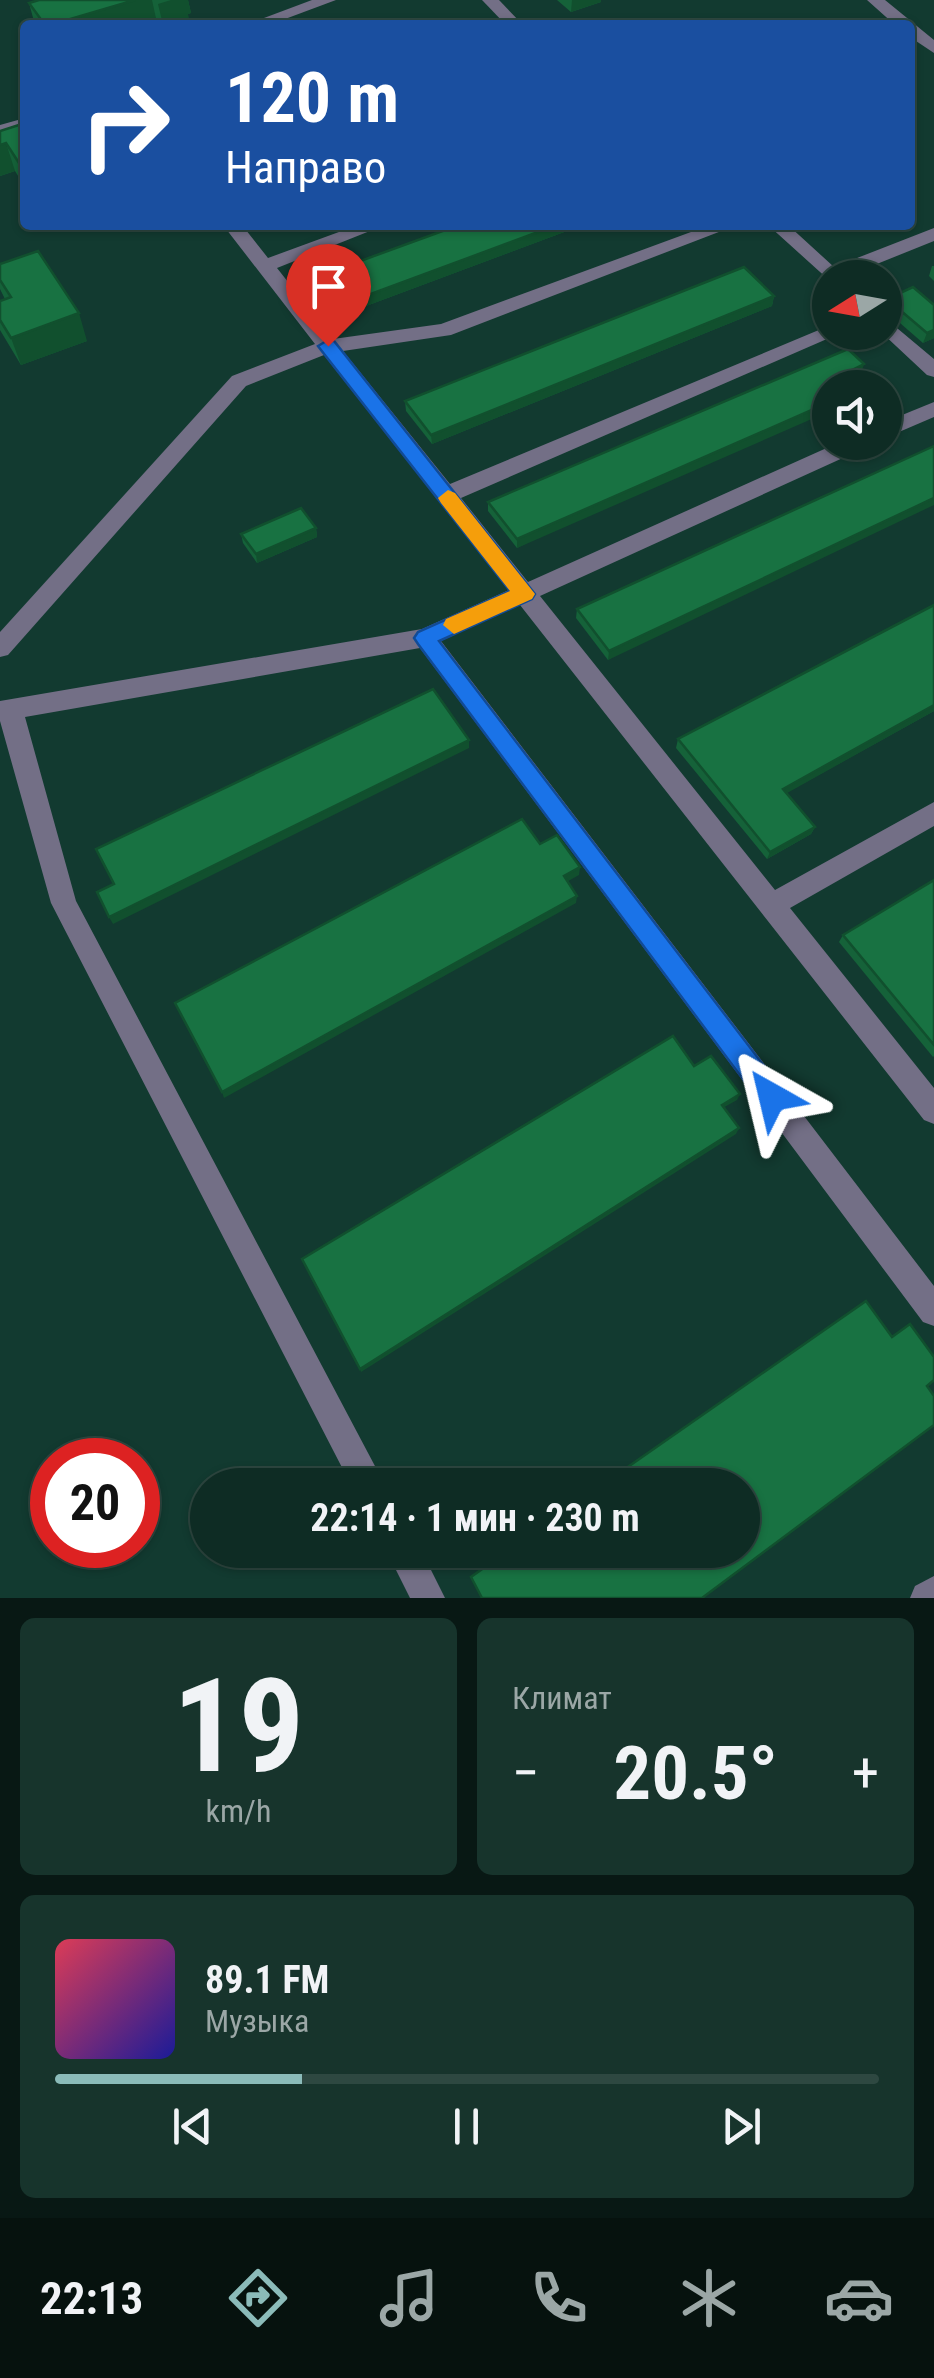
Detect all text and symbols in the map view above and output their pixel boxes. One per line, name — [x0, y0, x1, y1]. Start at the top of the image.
text: 120 m — [225, 57, 399, 139]
icon: right — [60, 60, 190, 190]
text: Направо — [225, 141, 386, 194]
pin — [286, 244, 371, 347]
icon: arrive — [301, 259, 356, 314]
north arrow — [812, 260, 902, 350]
map controls — [812, 260, 902, 460]
button: sound — [812, 370, 902, 460]
position arrow — [720, 1045, 824, 1149]
speed limit sign: 20 — [30, 1438, 160, 1568]
text: 22:14 · 1 мин · 230 m — [310, 1496, 640, 1540]
text: 19 — [173, 1650, 304, 1803]
text: Климат — [512, 1679, 612, 1717]
text: 20.5° — [613, 1729, 778, 1817]
text: − — [512, 1741, 540, 1805]
text: + — [852, 1741, 879, 1805]
text: km/h — [206, 1792, 271, 1830]
text: 89.1 FM — [205, 1958, 329, 2002]
text: Музыка — [205, 2002, 309, 2040]
icon: previous — [165, 2099, 220, 2154]
icon: pause — [439, 2099, 494, 2154]
icon: next — [714, 2099, 769, 2154]
icon: directions — [223, 2263, 293, 2333]
icon: music — [374, 2263, 444, 2333]
icon: phone — [524, 2263, 594, 2333]
icon: climate — [674, 2263, 744, 2333]
icon: car — [824, 2263, 894, 2333]
text: 22:13 — [40, 2272, 143, 2325]

